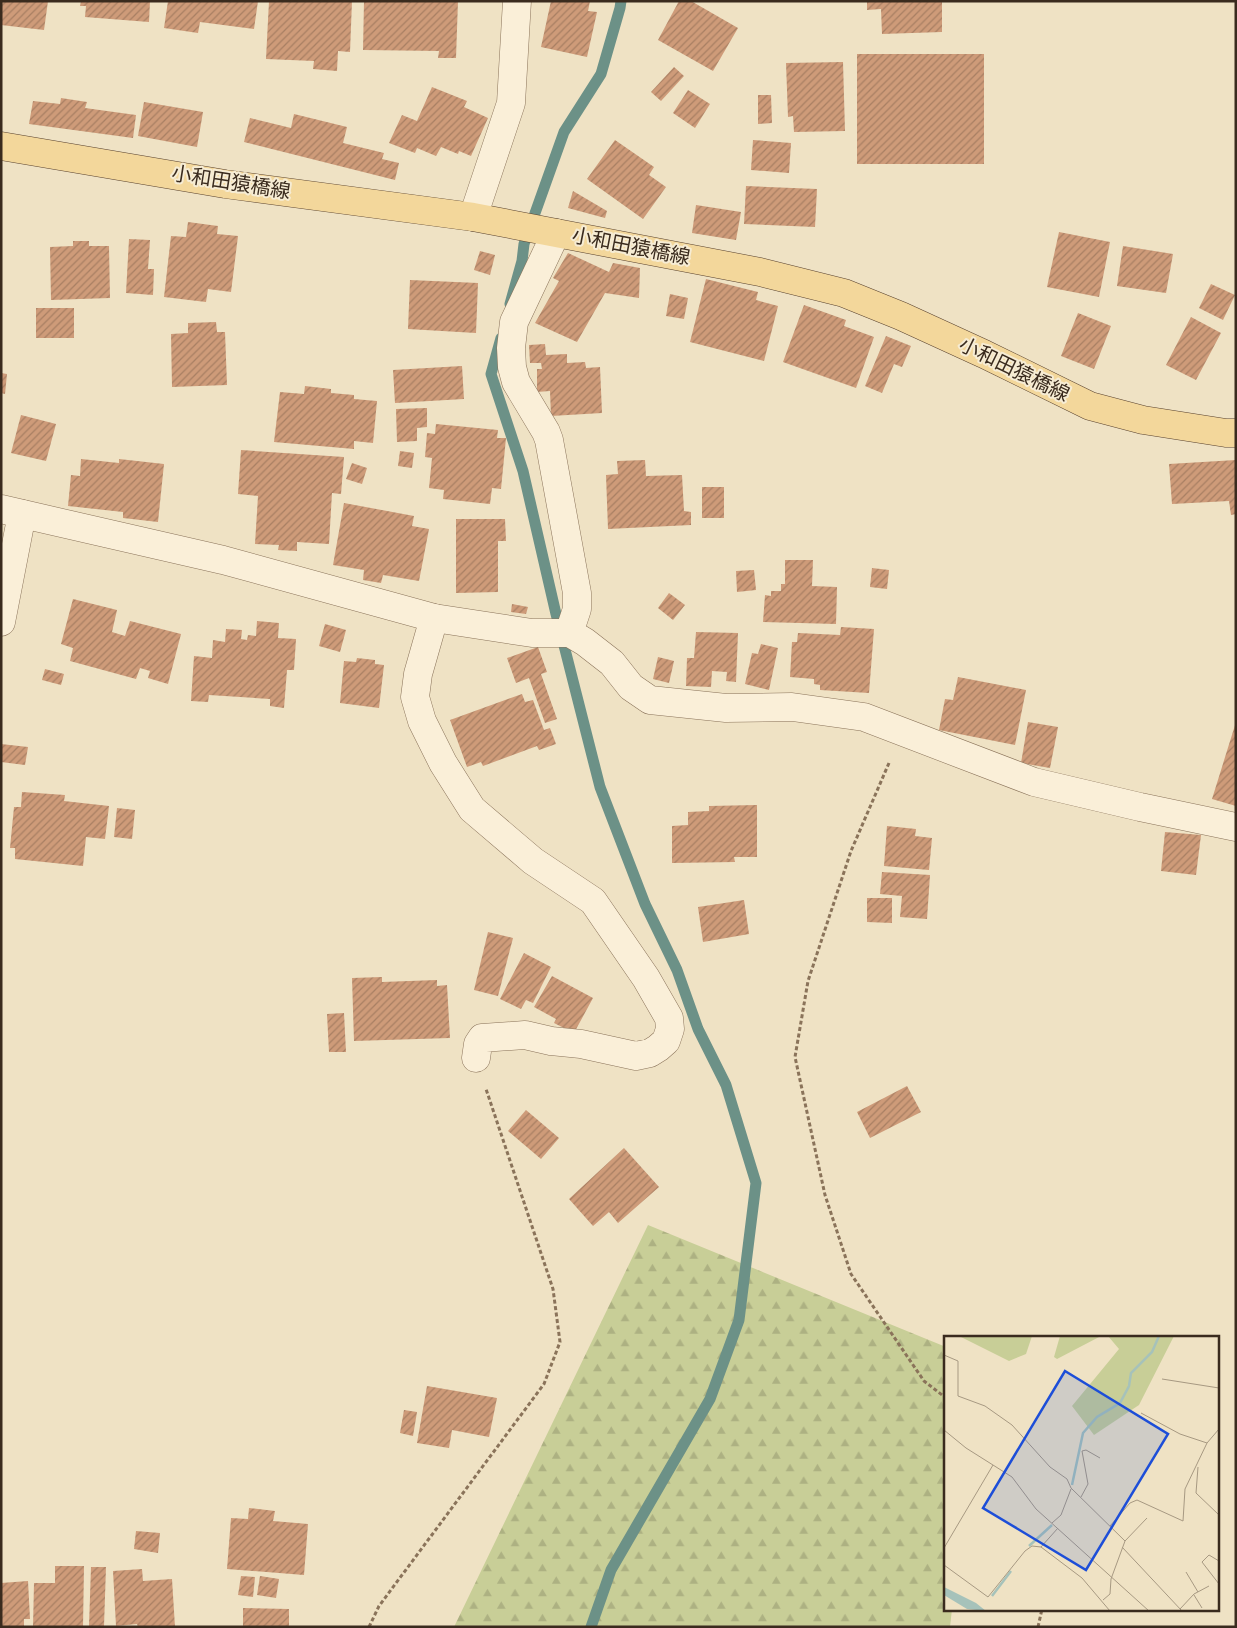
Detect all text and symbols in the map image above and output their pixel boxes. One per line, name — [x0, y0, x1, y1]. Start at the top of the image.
street label: 小和田猿橋線 — [169, 159, 293, 207]
street label: 小和田猿橋線 — [569, 221, 693, 273]
street label: 小和田猿橋線 — [953, 330, 1075, 410]
inset map — [944, 1336, 1220, 1610]

